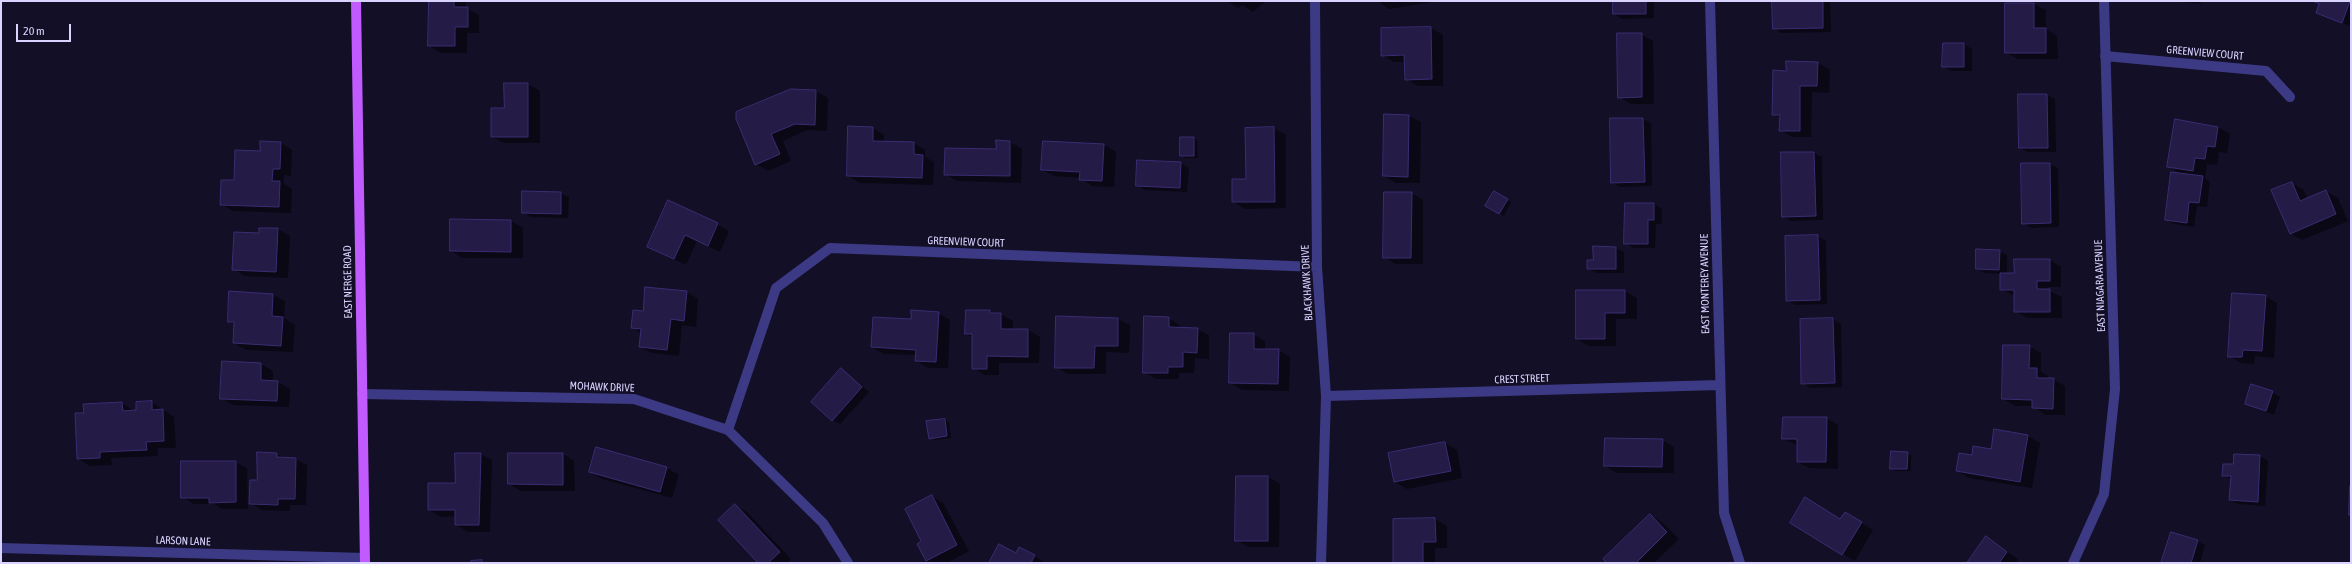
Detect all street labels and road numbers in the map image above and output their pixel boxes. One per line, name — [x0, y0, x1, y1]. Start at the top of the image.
street label: GREENVIEW COURT — [2166, 43, 2244, 63]
street label: GREENVIEW COURT — [927, 234, 1005, 250]
street label: EAST MONTEREY AVENUE — [1698, 234, 1712, 334]
street label: EAST NIAGARA AVENUE — [2092, 240, 2108, 332]
street label: EAST NERGE ROAD — [341, 245, 355, 319]
street label: BLACKHAWK DRIVE — [1298, 245, 1316, 321]
street label: CREST STREET — [1494, 371, 1550, 387]
street label: MOHAWK DRIVE — [569, 379, 635, 395]
street label: LARSON LANE — [155, 533, 211, 549]

